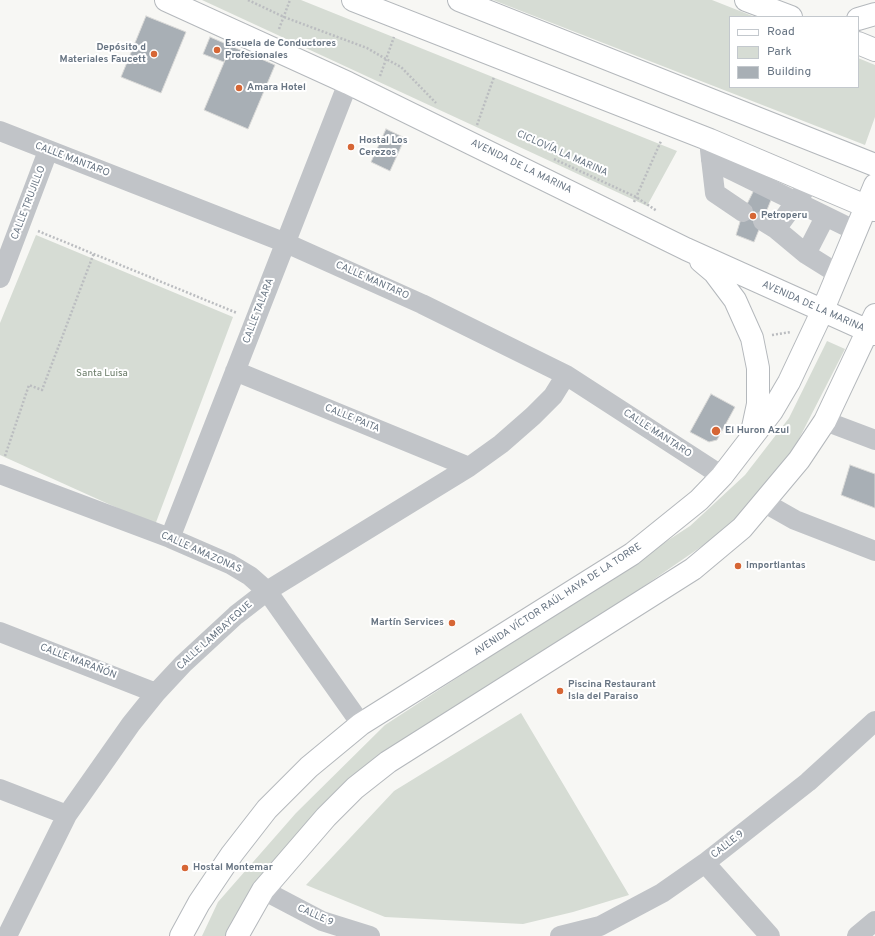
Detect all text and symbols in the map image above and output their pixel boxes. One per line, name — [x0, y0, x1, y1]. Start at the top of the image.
legend — [729, 16, 859, 88]
text: Road — [767, 24, 795, 40]
place label: Escuela de Conductores Profesionales — [225, 38, 336, 62]
place label: Depósito d Materiales Faucett — [60, 42, 146, 66]
text: Park — [767, 44, 792, 60]
marker: Escuela de Conductores Profesionales — [212, 45, 222, 55]
marker: Depósito d Materiales Faucett — [149, 49, 159, 59]
text: Building — [767, 64, 811, 80]
place label: Amara Hotel — [247, 82, 306, 94]
marker: Amara Hotel — [234, 83, 244, 93]
street label: CICLOVÍA LA MARINA — [515, 128, 609, 180]
place label: Hostal Los Cerezos — [359, 135, 408, 158]
street label: AVENIDA DE LA MARINA — [468, 137, 574, 197]
street label: CALLE MANTARO — [33, 140, 111, 180]
marker: Hostal Los Cerezos — [346, 142, 356, 152]
street label: CALLE TRUJILLO — [9, 164, 49, 242]
place label: Petroperu — [761, 210, 807, 222]
marker: Petroperu — [748, 211, 758, 221]
street label: CALLE MANTARO — [333, 259, 411, 303]
street label: CALLE TALARA — [241, 277, 277, 345]
street label: AVENIDA DE LA MARINA — [760, 279, 866, 335]
park label: Santa Luisa — [76, 368, 128, 380]
street label: CALLE PAITA — [323, 402, 381, 436]
street label: CALLE MANTARO — [621, 407, 693, 461]
marker: El Huron Azul — [710, 425, 722, 437]
place label: El Huron Azul — [725, 425, 789, 437]
street label: CALLE AMAZONAS — [159, 530, 243, 576]
street label: AVENIDA VÍCTOR RAÚL HAYA DE LA TORRE — [472, 541, 644, 659]
place label: Importlantas — [746, 560, 806, 572]
marker: Importlantas — [733, 561, 743, 571]
street label: CALLE LAMBAYEQUE — [175, 599, 255, 673]
place label: Martín Services — [371, 617, 444, 629]
marker: Martín Services — [447, 618, 457, 628]
street label: CALLE MARAÑÓN — [38, 642, 118, 682]
place label: Piscina Restaurant Isla del Paraiso — [568, 679, 656, 702]
marker: Piscina Restaurant Isla del Paraiso — [555, 686, 565, 696]
street label: CALLE 9 — [709, 828, 747, 862]
place label: Hostal Montemar — [193, 862, 273, 874]
marker: Hostal Montemar — [180, 863, 190, 873]
street label: CALLE 9 — [295, 903, 335, 929]

